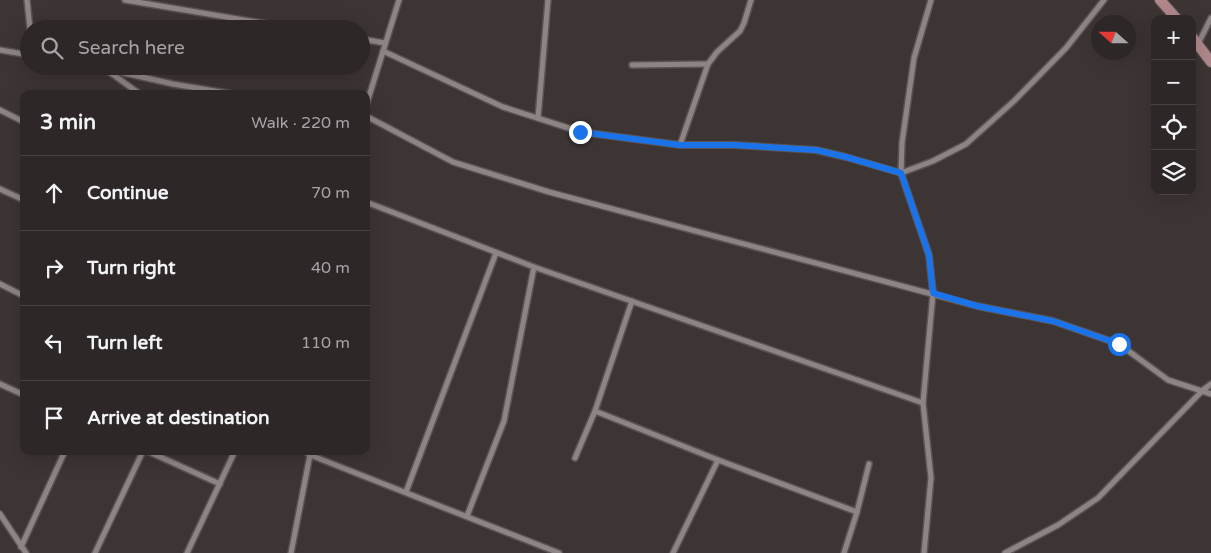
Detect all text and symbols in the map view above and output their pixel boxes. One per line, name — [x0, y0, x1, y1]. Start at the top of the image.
north arrow — [1091, 15, 1136, 60]
map controls — [1151, 15, 1196, 195]
button: + — [1151, 15, 1196, 60]
search box — [20, 20, 370, 75]
icon: search — [38, 34, 66, 62]
text: Search here — [78, 37, 185, 59]
button: − — [1151, 60, 1196, 105]
button: locate — [1151, 105, 1196, 150]
text: 3 min — [40, 110, 96, 135]
text: Walk · 220 m — [251, 113, 350, 133]
route end — [569, 121, 592, 144]
button: layers — [1151, 150, 1196, 195]
icon: ahead — [40, 179, 68, 207]
text: Continue — [87, 182, 169, 204]
text: 70 m — [311, 183, 350, 203]
icon: right — [40, 254, 68, 282]
text: Turn right — [87, 257, 175, 279]
text: 40 m — [311, 258, 350, 278]
icon: left — [40, 329, 68, 357]
text: Turn left — [87, 332, 163, 354]
text: 110 m — [301, 333, 350, 353]
route start — [1108, 333, 1131, 356]
icon: arrive — [40, 404, 68, 432]
text: Arrive at destination — [87, 407, 270, 429]

